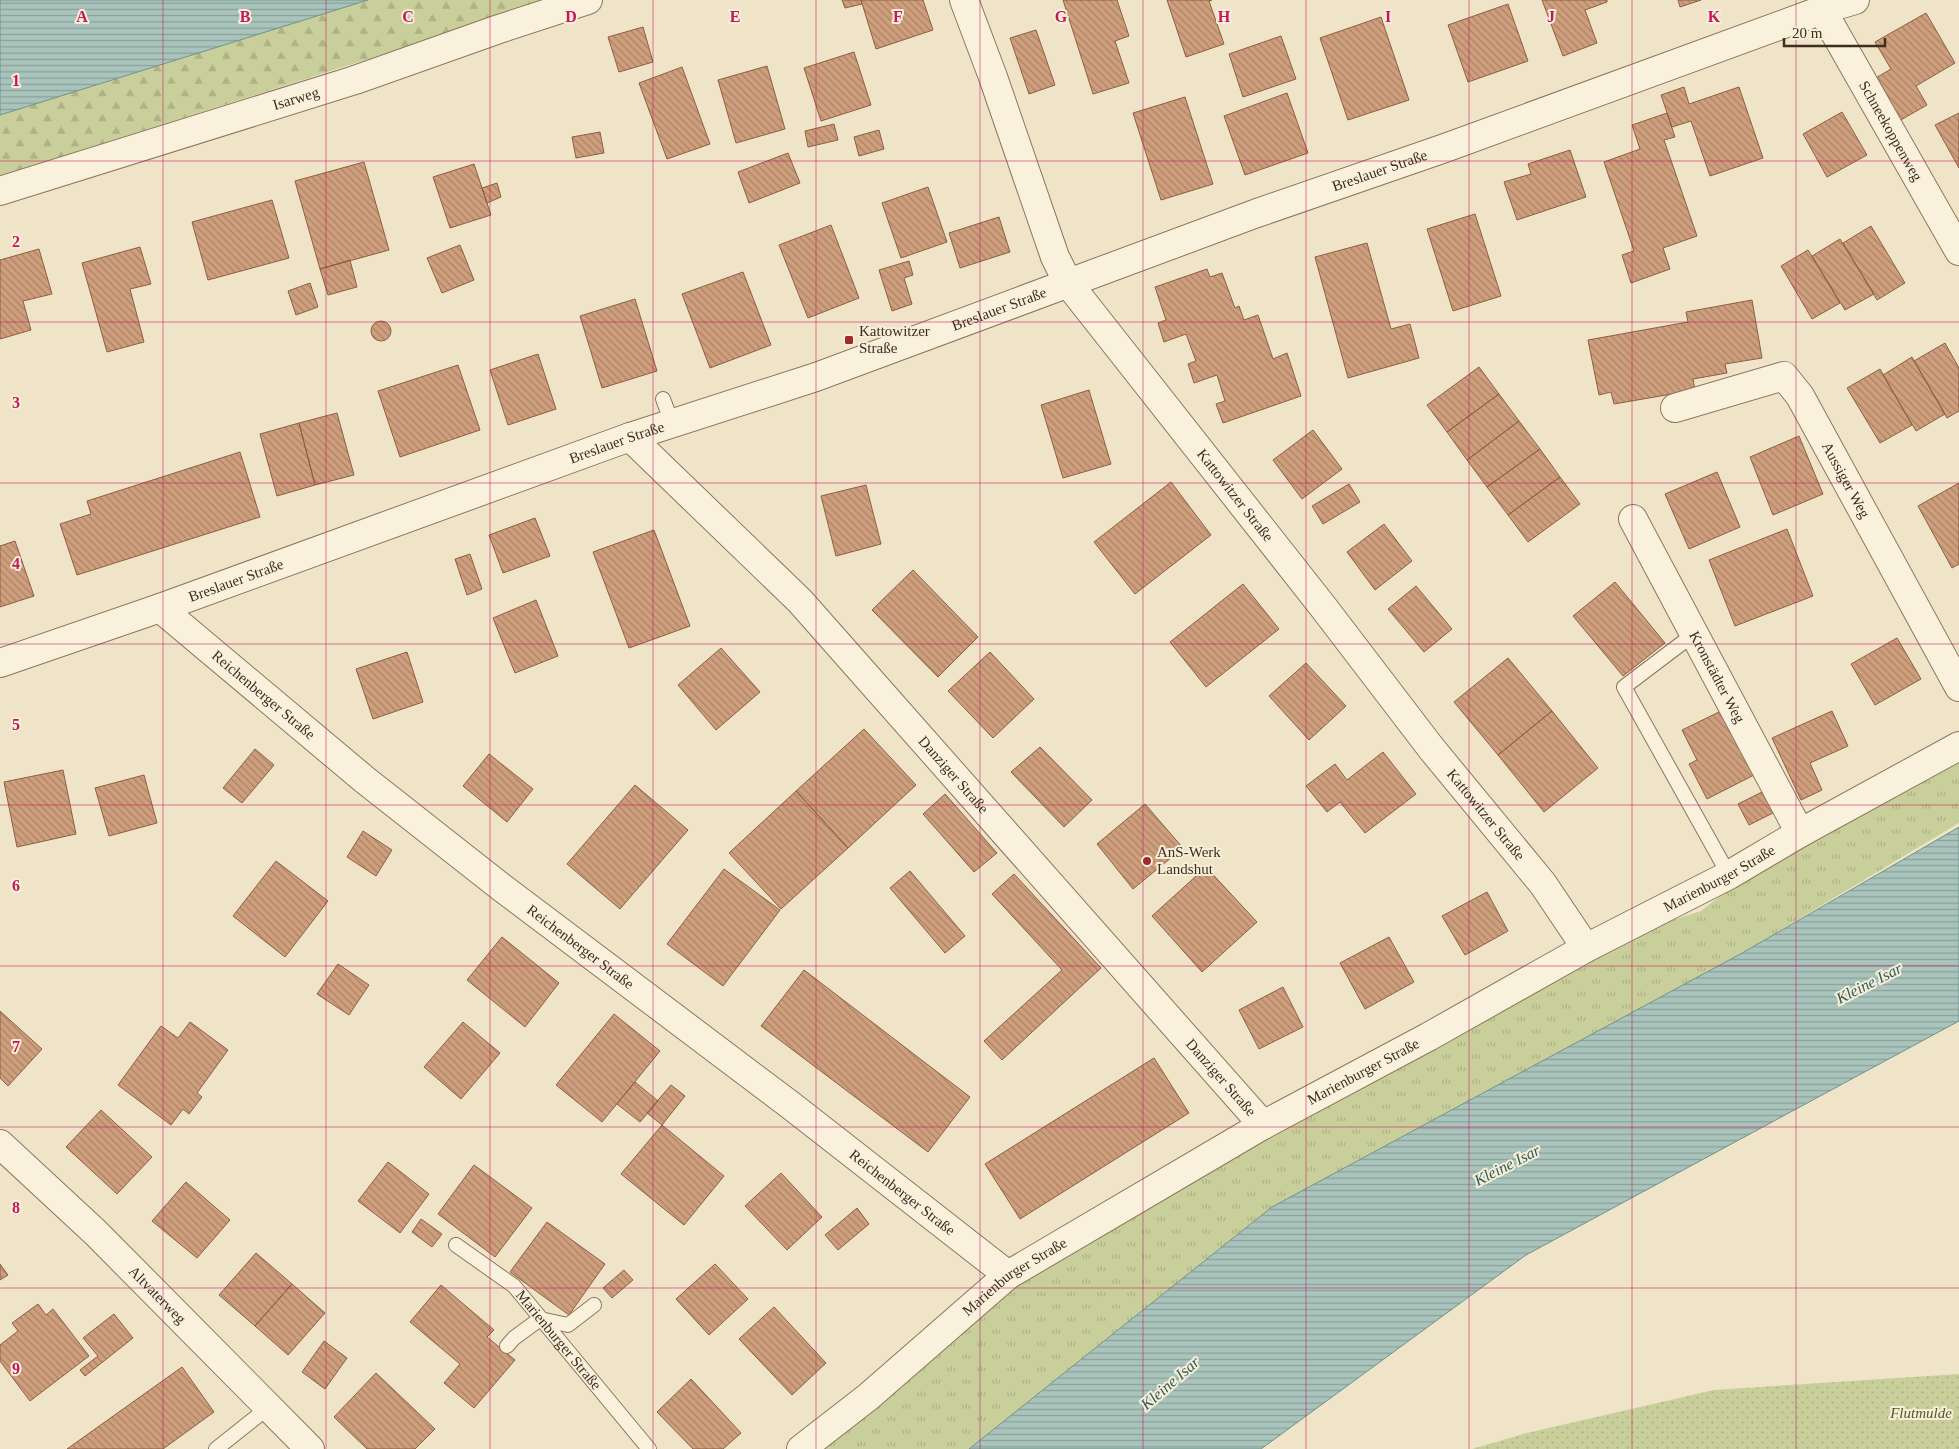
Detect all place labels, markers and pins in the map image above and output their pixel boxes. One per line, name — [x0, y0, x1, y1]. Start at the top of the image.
place label: Kattowitzer Straße — [859, 323, 930, 356]
marker: Kattowitzer Straße — [843, 334, 855, 346]
place label: AnS-Werk Landshut — [1157, 844, 1221, 877]
marker: AnS-Werk Landshut — [1141, 855, 1153, 867]

